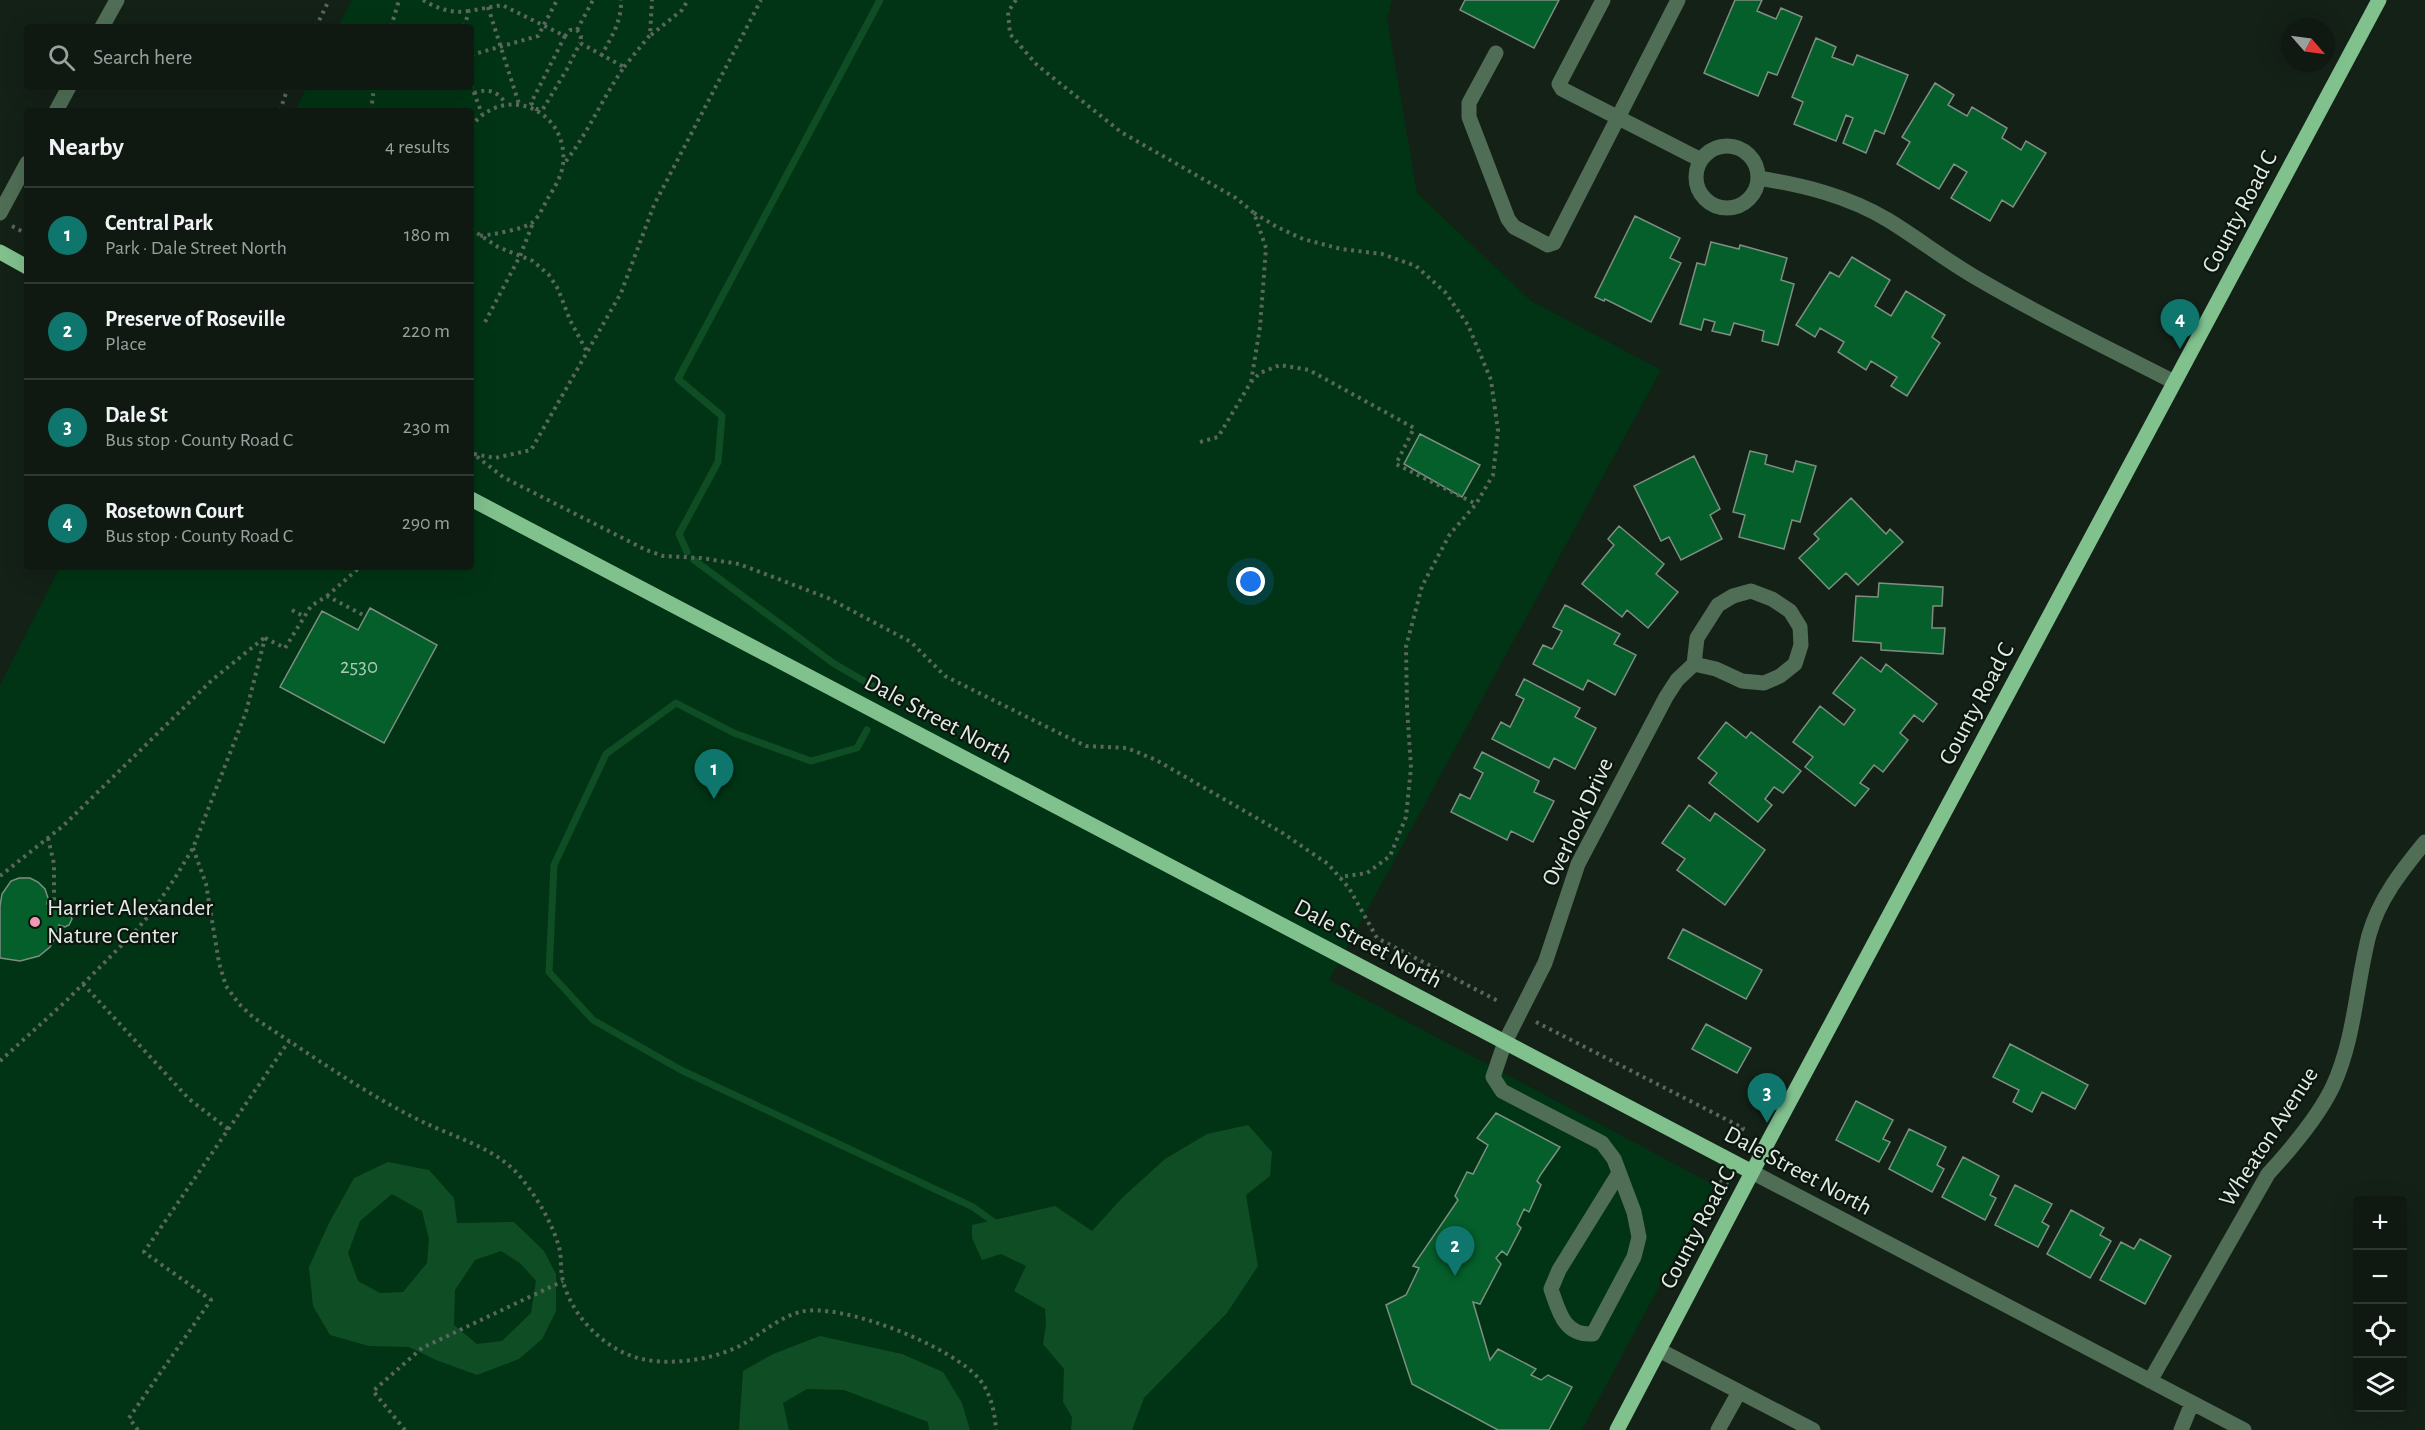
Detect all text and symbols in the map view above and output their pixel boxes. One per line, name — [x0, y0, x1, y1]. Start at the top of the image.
north arrow — [2281, 18, 2335, 72]
search box — [24, 24, 474, 90]
icon: search — [45, 41, 78, 74]
text: Search here — [93, 46, 192, 68]
text: Nearby — [48, 134, 124, 160]
text: 4 results — [385, 137, 450, 157]
street label: County Road C — [2198, 147, 2282, 277]
text: Central Park — [105, 212, 213, 234]
text: 1 — [64, 225, 71, 245]
text: 180 m — [404, 225, 450, 245]
text: Park · Dale Street North — [105, 238, 287, 258]
pin: 4 — [2160, 300, 2200, 349]
text: Preserve of Roseville — [105, 308, 285, 330]
text: 2 — [63, 321, 72, 341]
text: 220 m — [402, 321, 450, 341]
text: Place — [105, 334, 146, 354]
text: Dale St — [105, 404, 168, 426]
text: 3 — [63, 417, 72, 437]
text: 230 m — [403, 417, 450, 437]
text: Bus stop · County Road C — [105, 430, 293, 450]
text: Rosetown Court — [105, 500, 244, 522]
text: 4 — [62, 513, 73, 533]
text: 290 m — [402, 513, 450, 533]
text: Bus stop · County Road C — [105, 526, 293, 546]
your location — [1236, 567, 1265, 596]
street label: County Road C — [1935, 639, 2019, 769]
house number: 2530 — [340, 656, 378, 677]
street label: Dale Street North — [860, 670, 1016, 768]
pin: 1 — [694, 750, 734, 799]
street label: Overlook Drive — [1538, 754, 1618, 890]
street label: Dale Street North — [1290, 895, 1446, 993]
place label: Harriet Alexander Nature Center — [47, 896, 213, 948]
marker: Harriet Alexander Nature Center — [28, 915, 42, 929]
street label: Wheaton Avenue — [2215, 1063, 2323, 1211]
pin: 3 — [1748, 1074, 1786, 1123]
street label: Dale Street North — [1720, 1122, 1876, 1220]
street label: County Road C — [1656, 1163, 1740, 1293]
map controls — [2353, 1196, 2407, 1412]
button: + — [2353, 1196, 2407, 1250]
pin: 2 — [1436, 1226, 1474, 1276]
button: − — [2353, 1250, 2407, 1304]
button: locate — [2353, 1304, 2407, 1358]
button: layers — [2353, 1358, 2407, 1412]

